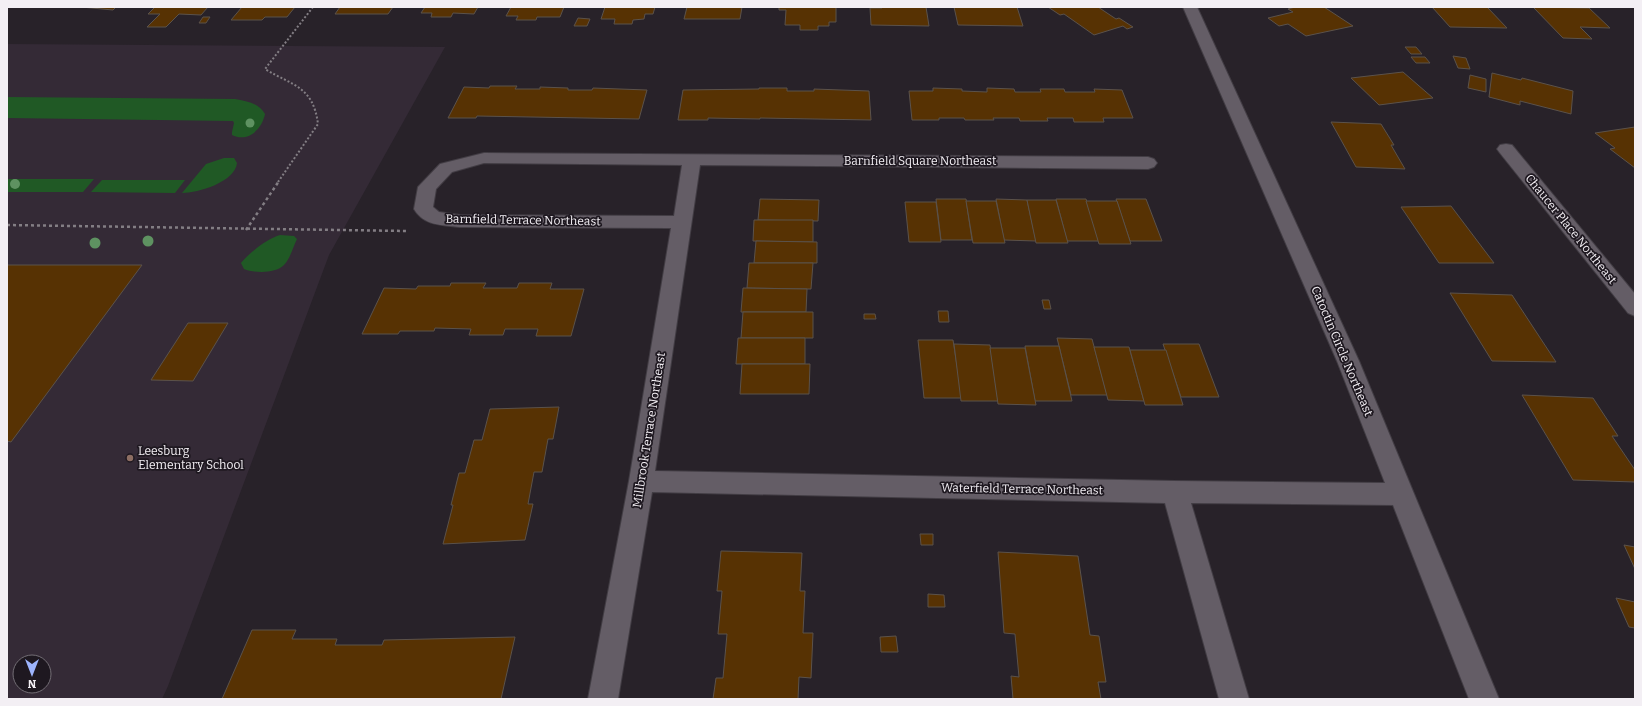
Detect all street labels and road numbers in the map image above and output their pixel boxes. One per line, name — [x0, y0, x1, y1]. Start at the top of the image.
street label: Barnfield Square Northeast — [844, 154, 997, 168]
street label: Chaucer Place Northeast — [1522, 171, 1620, 287]
street label: Barnfield Terrace Northeast — [445, 212, 601, 228]
street label: Catoctin Circle Northeast — [1308, 284, 1376, 419]
street label: Millbrook Terrace Northeast — [630, 351, 668, 509]
street label: Waterfield Terrace Northeast — [941, 481, 1104, 497]

